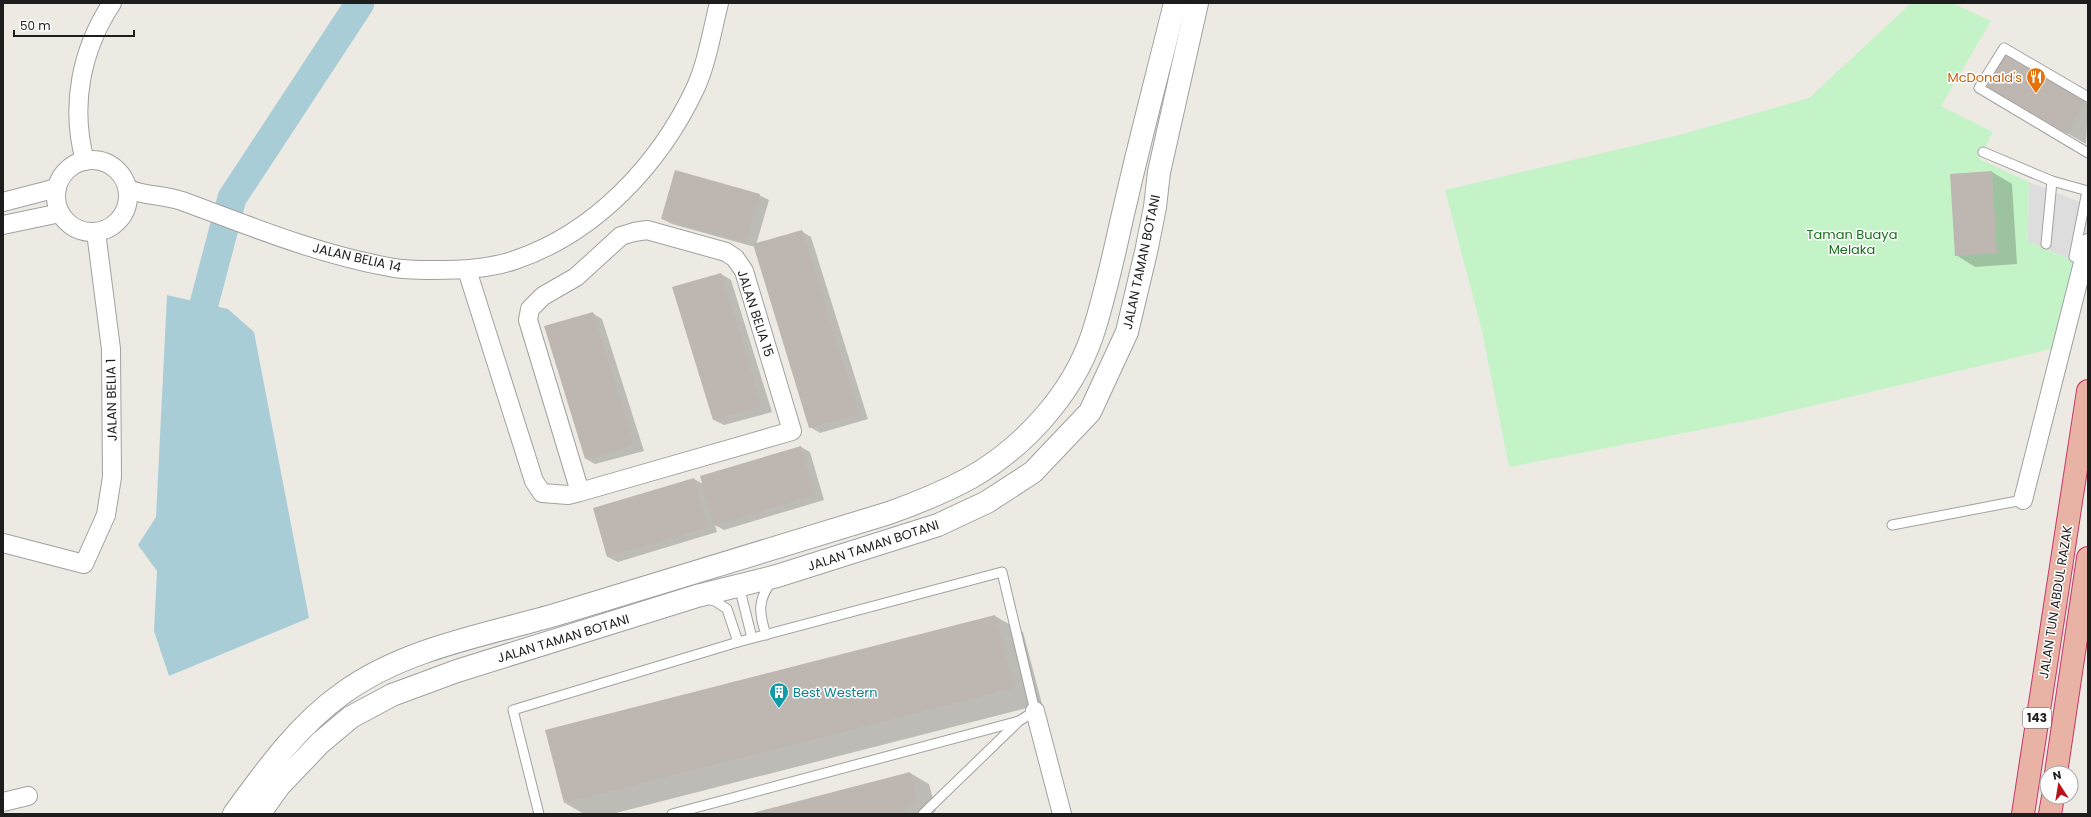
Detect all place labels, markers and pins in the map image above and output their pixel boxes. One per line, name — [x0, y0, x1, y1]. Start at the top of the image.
restaurant icon: McDonald's — [2025, 66, 2047, 94]
place label: McDonald's — [1947, 68, 2022, 87]
building icon: Best Western — [768, 681, 790, 709]
place label: Best Western — [793, 683, 878, 702]

